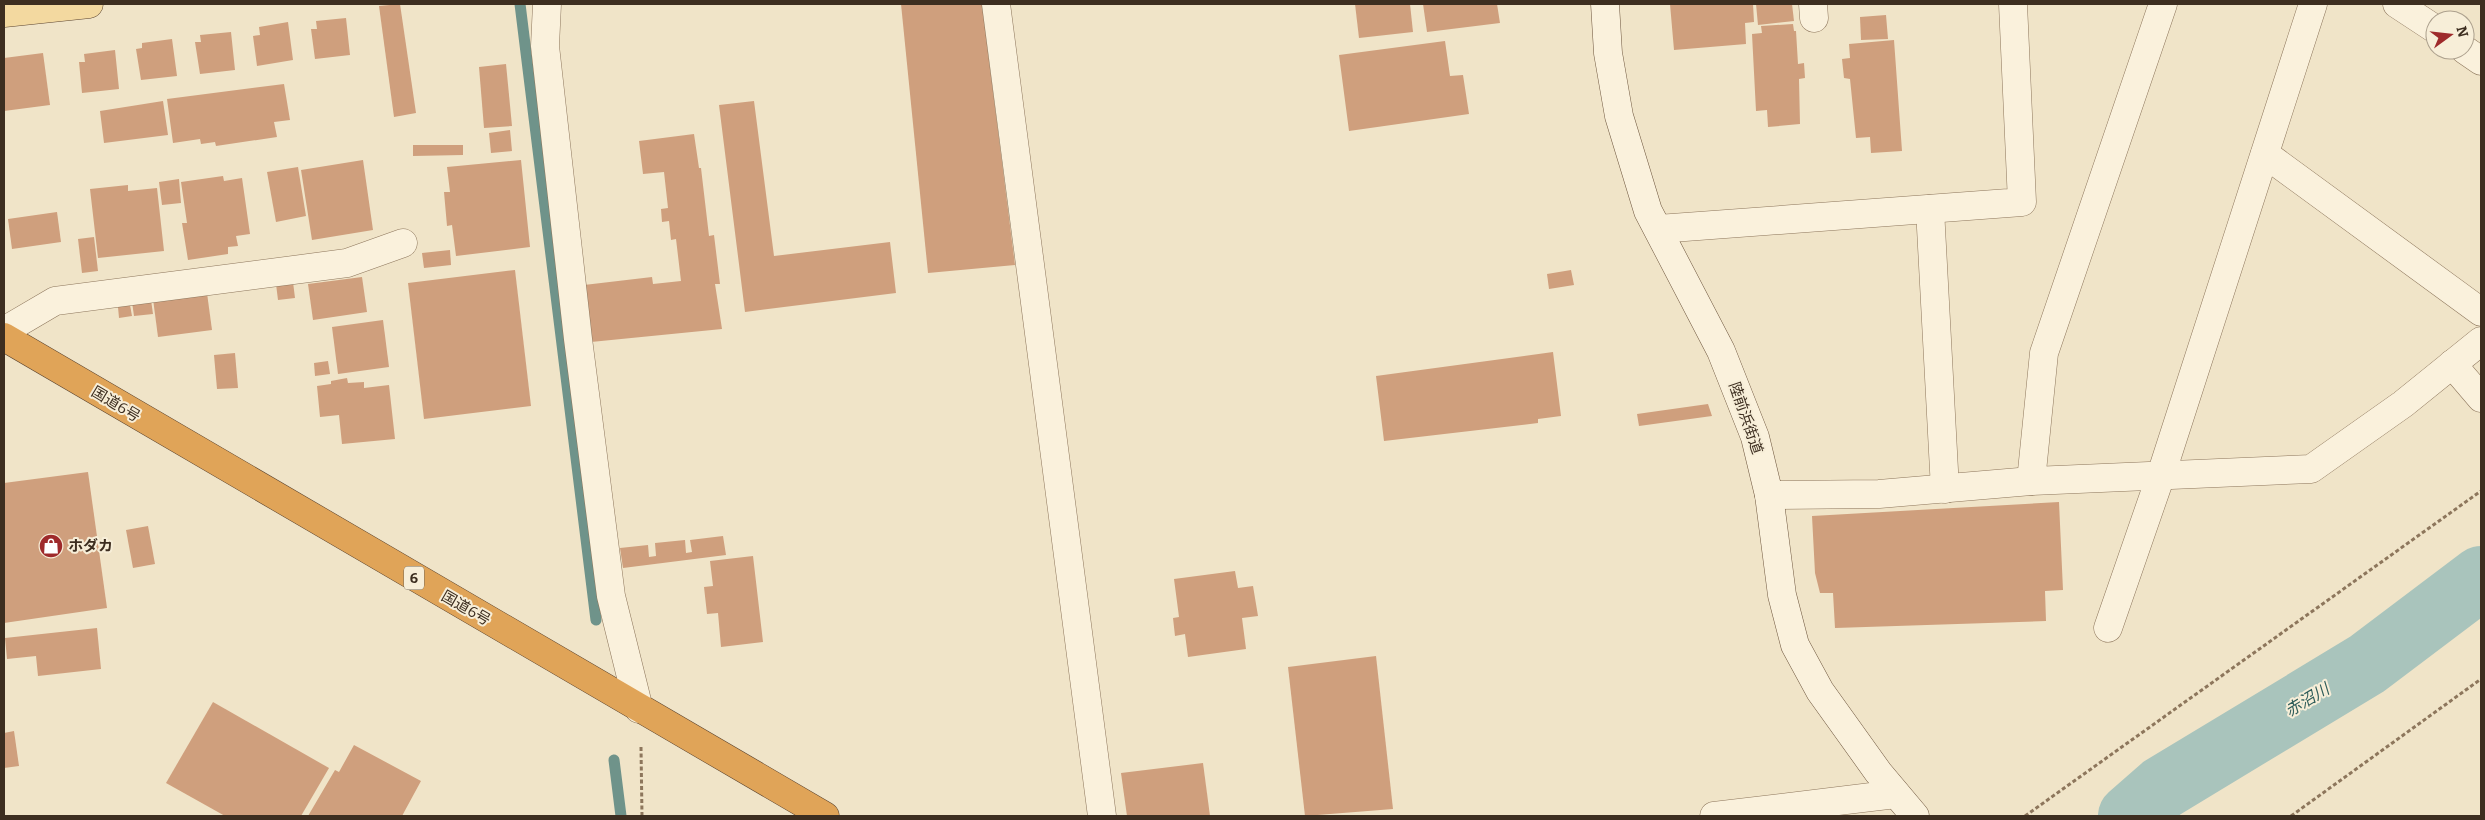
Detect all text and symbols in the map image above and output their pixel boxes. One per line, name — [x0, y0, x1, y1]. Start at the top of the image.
north arrow — [2425, 10, 2475, 60]
text: N — [2452, 24, 2472, 39]
street label: 陸前浜街道 — [1725, 380, 1767, 456]
street label: 国道6号 — [88, 382, 144, 426]
shop icon: ホダカ — [38, 533, 64, 559]
place label: ホダカ — [68, 537, 113, 555]
road number: 6 — [404, 566, 424, 590]
street label: 国道6号 — [438, 587, 494, 629]
water label: 赤沼川 — [2282, 678, 2334, 721]

